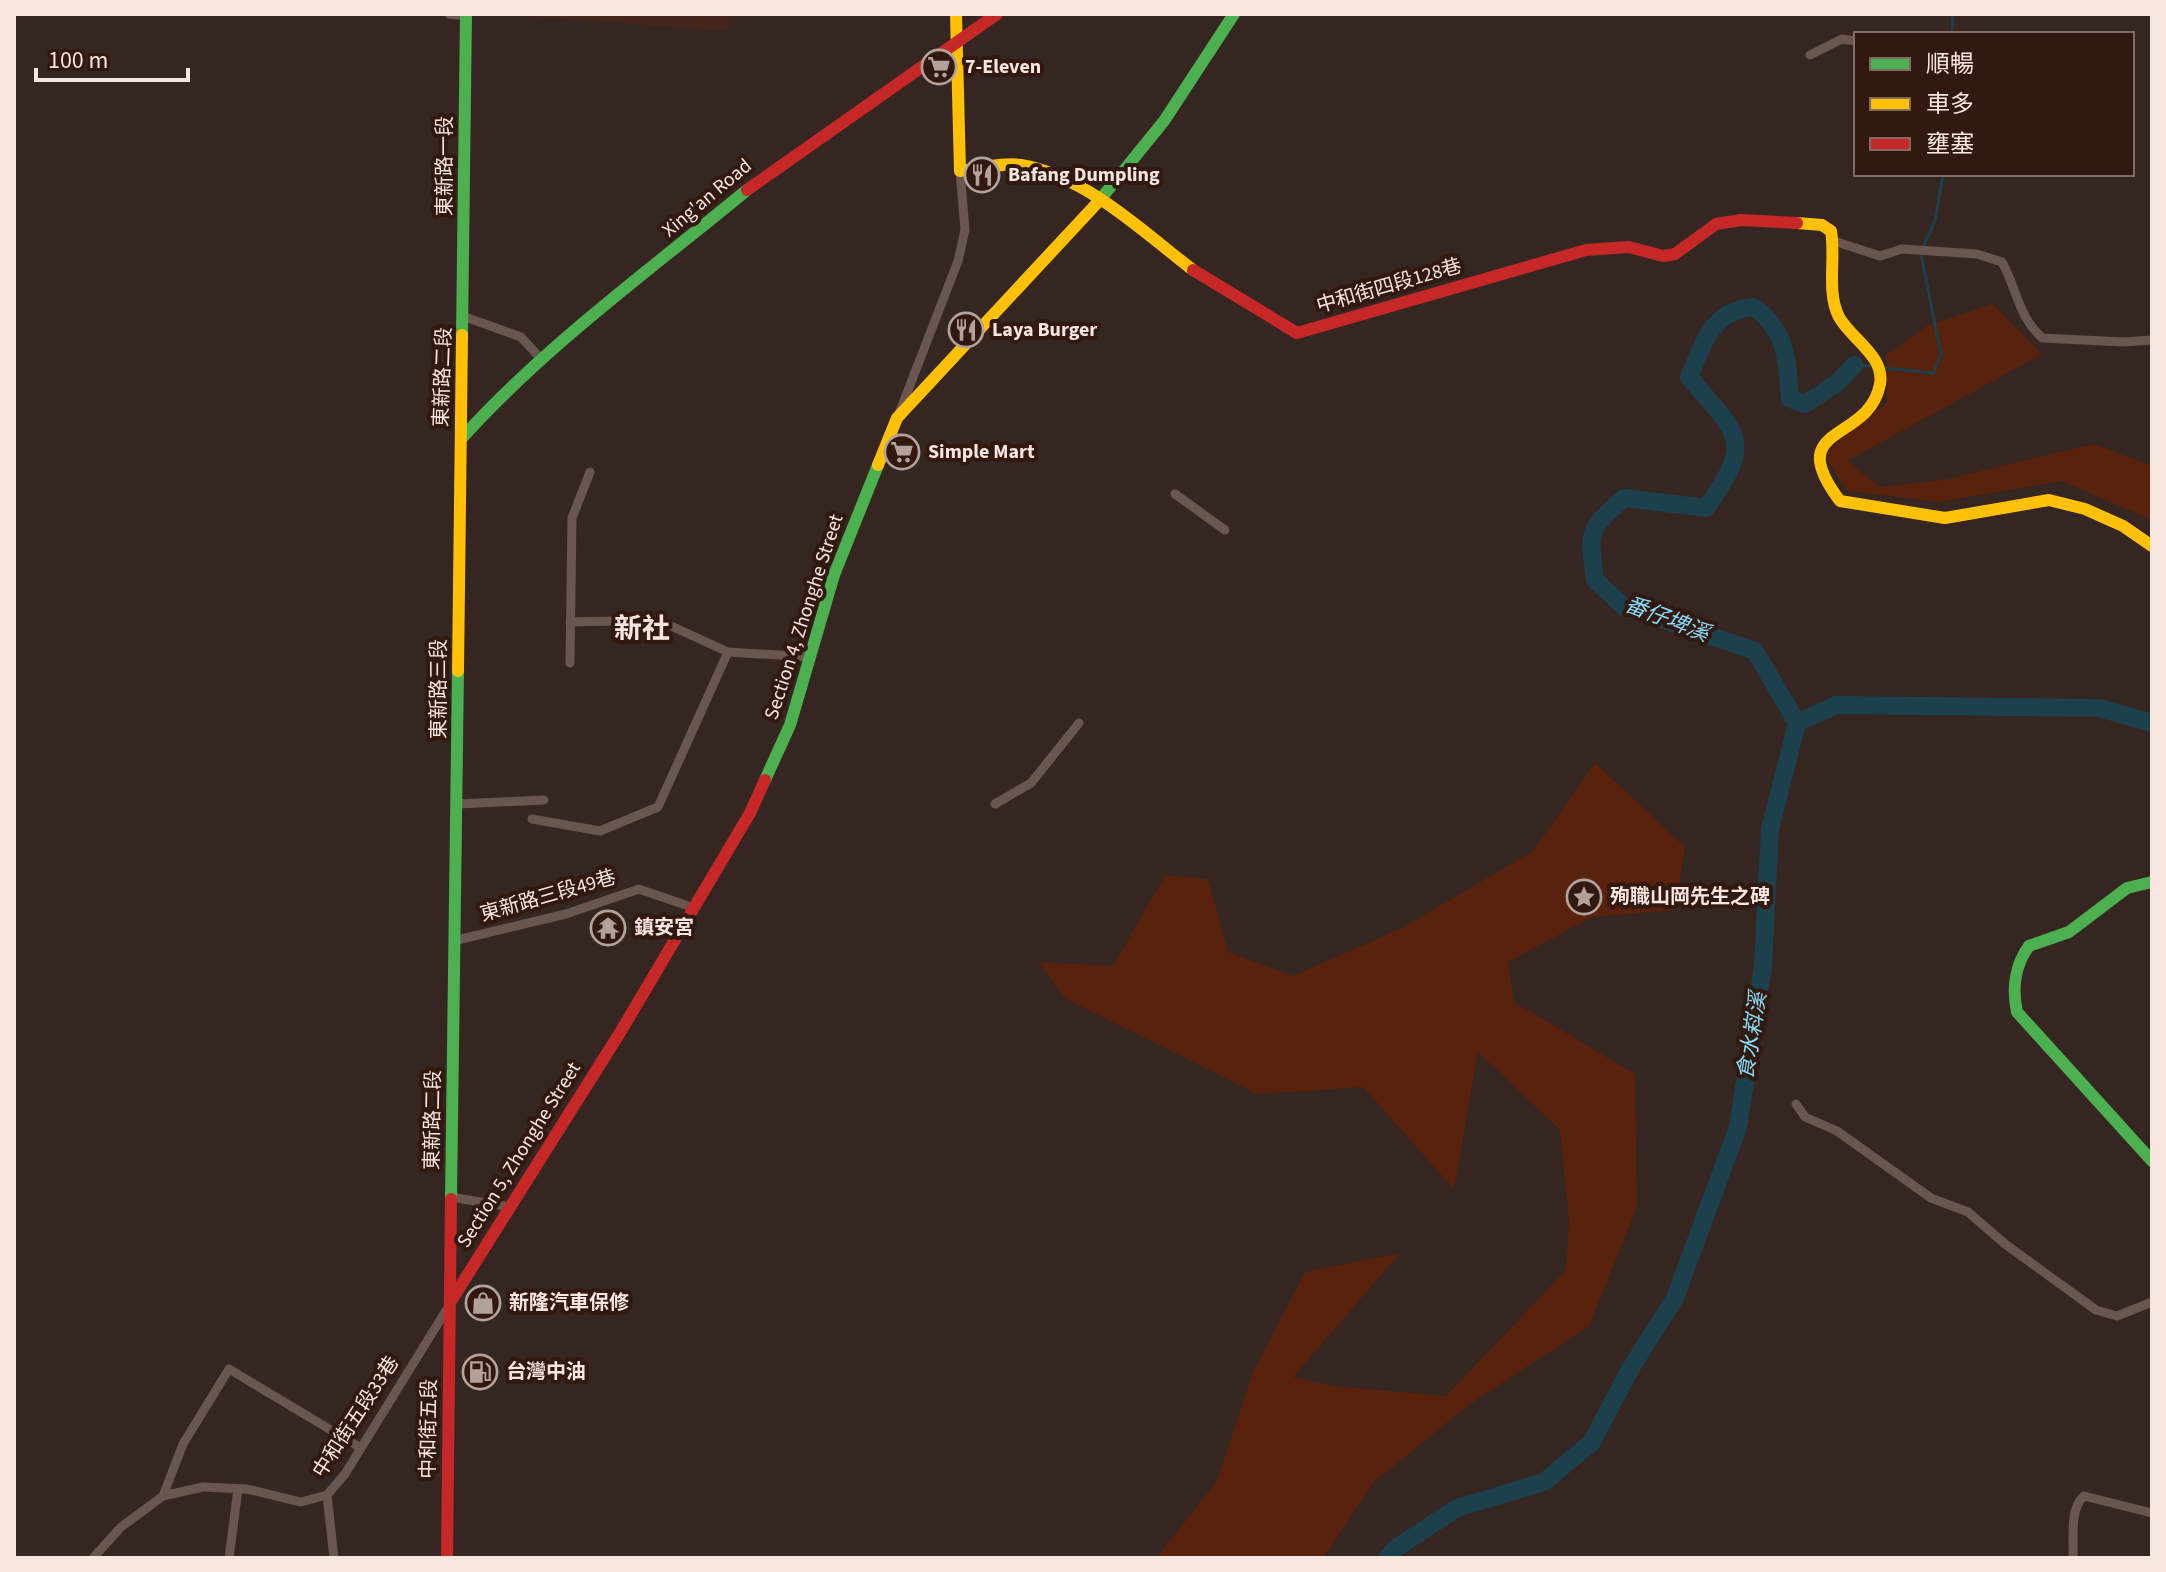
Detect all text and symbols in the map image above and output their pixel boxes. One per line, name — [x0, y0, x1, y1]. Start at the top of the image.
scale bar — [36, 32, 188, 82]
legend — [1854, 32, 2134, 176]
text: 100 m — [48, 43, 108, 78]
text: 順暢 — [1926, 47, 1974, 82]
supermarket icon: 7-Eleven — [920, 48, 958, 86]
place label: 7-Eleven — [965, 53, 1041, 81]
text: 車多 — [1926, 87, 1974, 122]
street label: 東新路一段 — [431, 116, 459, 216]
text: 壅塞 — [1926, 127, 1974, 162]
street label: Xing'an Road — [656, 152, 758, 244]
restaurant icon: Bafang Dumpling — [963, 156, 1001, 194]
place label: Bafang Dumpling — [1008, 161, 1160, 189]
street label: 中和街四段128巷 — [1313, 252, 1465, 320]
restaurant icon: Laya Burger — [947, 311, 985, 349]
place label: Laya Burger — [992, 316, 1097, 344]
street label: 東新路二段 — [427, 327, 459, 427]
supermarket icon: Simple Mart — [883, 433, 921, 471]
place label: Simple Mart — [928, 438, 1035, 466]
street label: Section 4, Zhonghe Street — [758, 511, 851, 723]
water label: 番仔埤溪 — [1620, 588, 1717, 651]
district label: 新社 — [614, 609, 670, 649]
street label: 東新路三段 — [425, 639, 453, 739]
street label: 東新路三段49巷 — [477, 863, 619, 929]
place icon: 殉職山岡先生之碑 — [1565, 878, 1603, 916]
place label: 殉職山岡先生之碑 — [1610, 883, 1770, 911]
temple icon: 鎮安宮 — [589, 909, 627, 947]
place label: 鎮安宮 — [634, 914, 694, 942]
water label: 食水嵙溪 — [1729, 987, 1775, 1082]
street label: Section 5, Zhonghe Street — [450, 1056, 588, 1253]
street label: 東新路二段 — [418, 1070, 448, 1170]
shop icon: 新隆汽車保修 — [464, 1284, 502, 1322]
place label: 新隆汽車保修 — [509, 1289, 629, 1317]
street label: 中和街五段33巷 — [306, 1351, 406, 1483]
fuel station icon: 台灣中油 — [461, 1353, 499, 1391]
place label: 台灣中油 — [506, 1358, 586, 1386]
street label: 中和街五段 — [414, 1379, 444, 1479]

